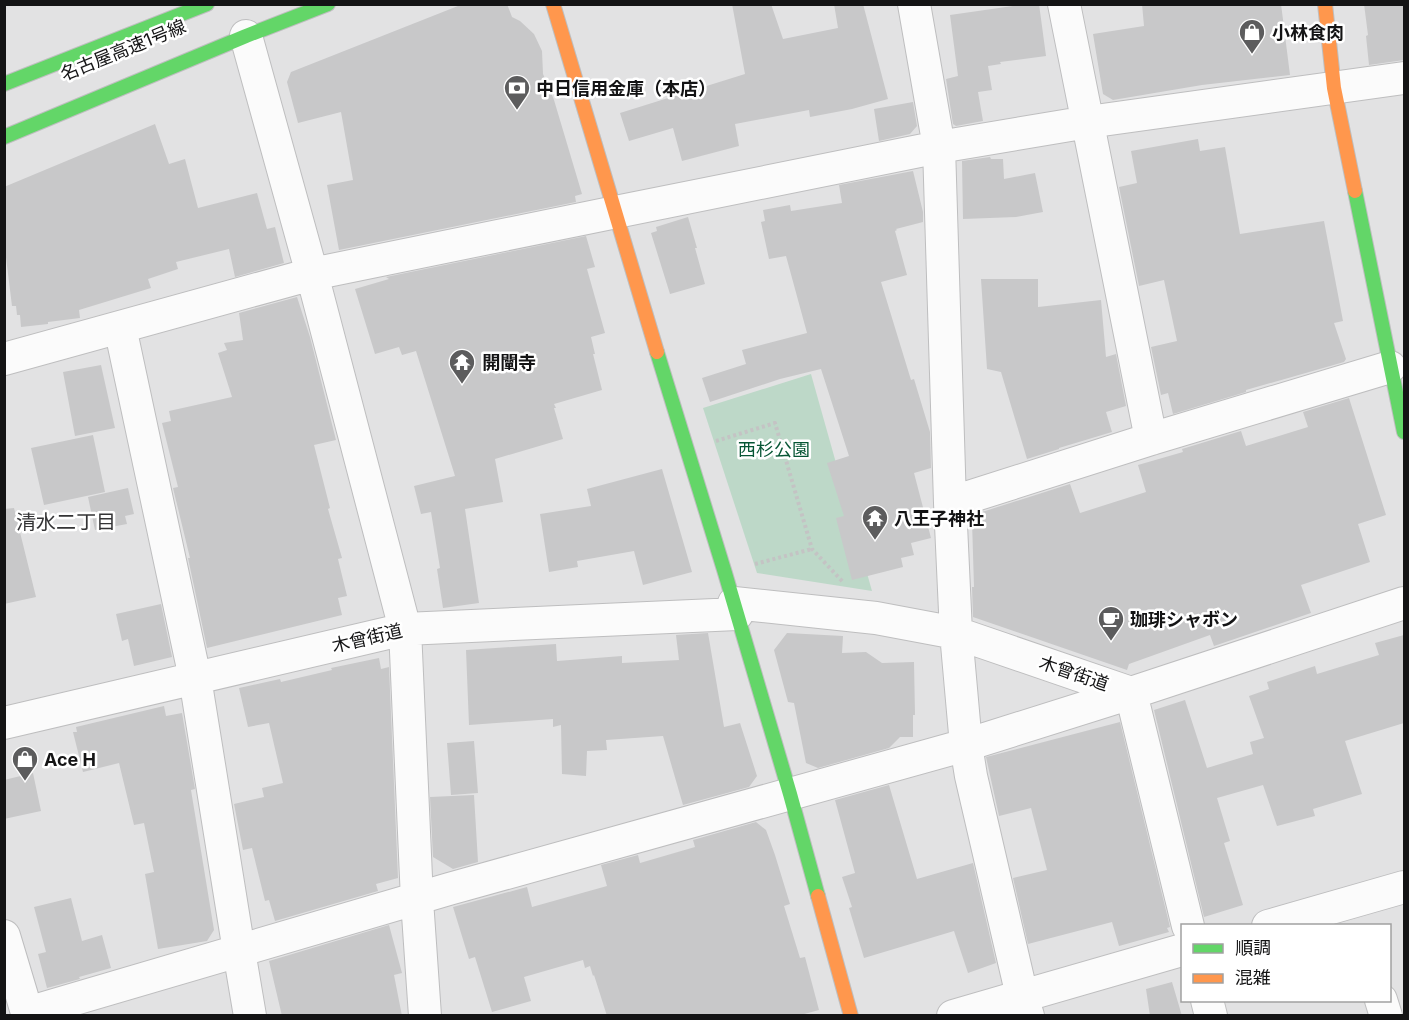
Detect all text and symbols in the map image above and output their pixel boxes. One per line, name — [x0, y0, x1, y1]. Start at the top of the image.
street label: 名古屋高速1号線 — [57, 15, 189, 85]
shop icon: 小林食肉 — [1237, 17, 1267, 55]
place label: 小林食肉 — [1272, 22, 1344, 43]
bank icon: 中日信用金庫（本店） — [502, 73, 532, 111]
place label: 中日信用金庫（本店） — [536, 78, 716, 99]
temple icon: 開闡寺 — [447, 347, 477, 385]
place label: 開闡寺 — [482, 352, 536, 373]
park label: 西杉公園 — [738, 439, 810, 460]
temple icon: 八王子神社 — [860, 503, 890, 541]
place label: 八王子神社 — [894, 508, 984, 529]
district label: 清水二丁目 — [16, 510, 116, 534]
cafe icon: 珈琲シャボン — [1096, 604, 1126, 642]
place label: 珈琲シャボン — [1130, 609, 1238, 630]
street label: 木曾街道 — [330, 620, 404, 656]
street label: 木曾街道 — [1037, 651, 1111, 695]
shop icon: Ace H — [10, 744, 40, 782]
place label: Ace H — [44, 749, 96, 770]
legend — [1181, 924, 1391, 1002]
text: 順調 — [1235, 937, 1271, 958]
text: 混雑 — [1235, 967, 1271, 988]

